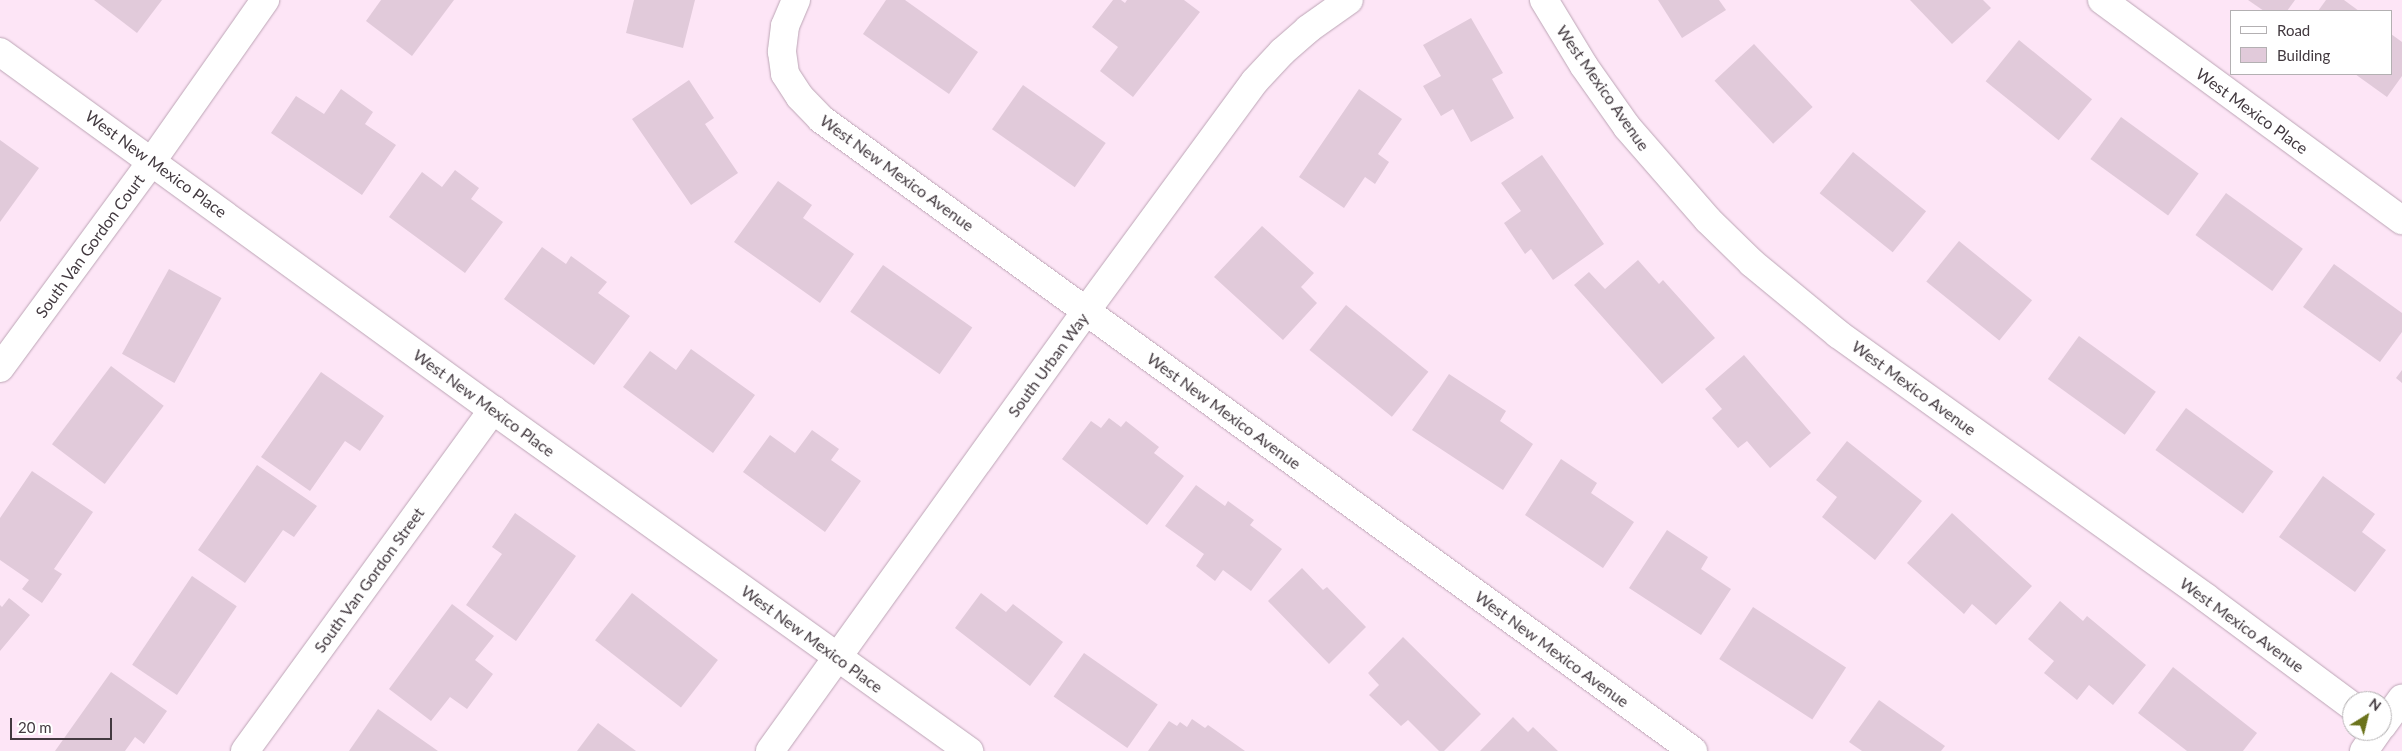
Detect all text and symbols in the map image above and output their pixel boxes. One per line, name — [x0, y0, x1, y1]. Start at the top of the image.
legend — [2230, 10, 2392, 75]
street label: West Mexico Avenue — [1552, 21, 1654, 155]
text: Road — [2277, 21, 2310, 39]
text: Building — [2277, 46, 2330, 64]
street label: West Mexico Place — [2192, 64, 2312, 158]
street label: West New Mexico Place — [81, 106, 231, 222]
street label: West New Mexico Avenue — [816, 110, 978, 236]
street label: South Van Gordon Court — [31, 170, 149, 322]
street label: South Urban Way — [1004, 309, 1092, 421]
street label: West Mexico Avenue — [1848, 336, 1980, 440]
street label: West New Mexico Place — [409, 345, 559, 461]
street label: West New Mexico Avenue — [1143, 348, 1305, 474]
street label: South Van Gordon Street — [310, 503, 428, 657]
street label: West Mexico Avenue — [2176, 573, 2308, 677]
street label: West New Mexico Place — [737, 581, 887, 697]
street label: West New Mexico Avenue — [1471, 586, 1633, 712]
north arrow — [2342, 691, 2392, 741]
text: N — [2366, 694, 2385, 714]
scale bar — [12, 708, 115, 740]
text: 20 m — [18, 718, 52, 736]

